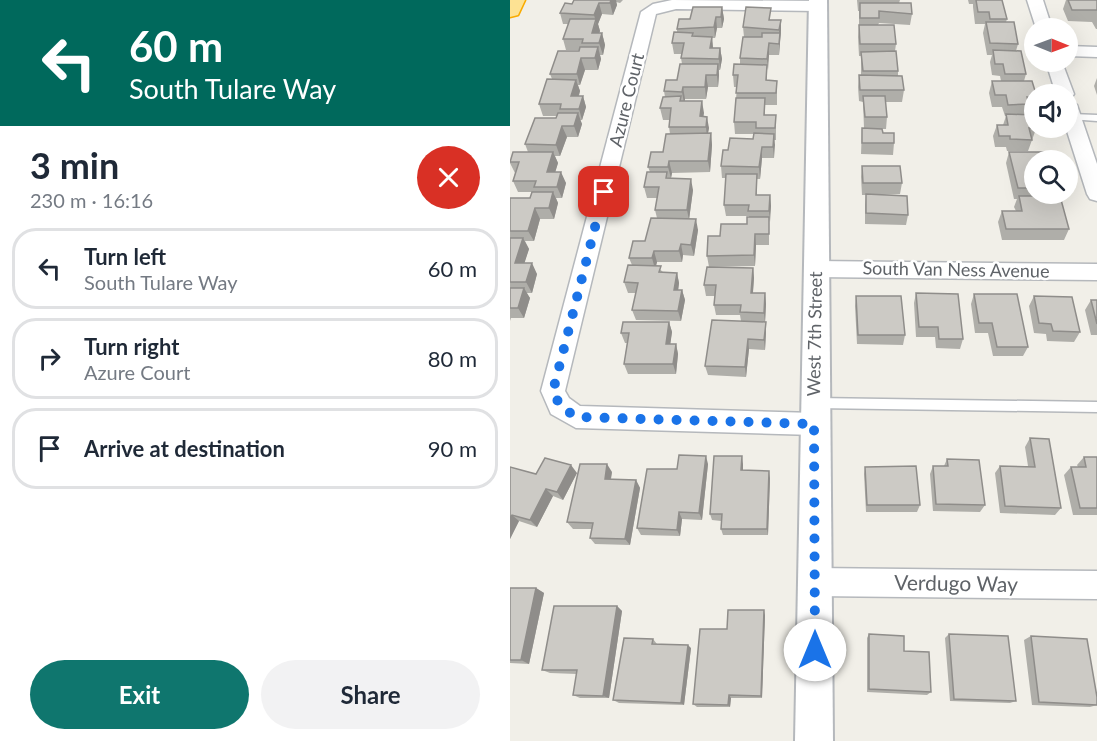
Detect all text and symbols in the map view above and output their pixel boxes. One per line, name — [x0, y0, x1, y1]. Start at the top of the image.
north arrow — [1024, 18, 1078, 72]
map controls — [1024, 18, 1078, 204]
text: 60 m — [129, 21, 223, 71]
icon: left — [30, 24, 108, 102]
street label: Azure Court — [604, 50, 648, 149]
text: South Tulare Way — [129, 72, 336, 105]
button: sound — [1024, 84, 1078, 138]
text: 3 min — [30, 143, 119, 187]
button: close — [417, 146, 480, 209]
button: search — [1024, 150, 1078, 204]
pin — [578, 166, 629, 217]
icon: arrive — [587, 175, 620, 208]
text: 230 m · 16:16 — [30, 188, 153, 212]
text: Turn left — [84, 243, 166, 270]
icon: left — [33, 252, 66, 285]
text: 60 m — [428, 255, 477, 282]
street label: South Van Ness Avenue — [862, 256, 1050, 282]
text: South Tulare Way — [84, 270, 238, 294]
street label: West 7th Street — [802, 271, 826, 397]
text: Turn right — [84, 333, 179, 360]
icon: right — [33, 342, 66, 375]
text: 80 m — [428, 345, 477, 372]
text: Azure Court — [84, 360, 190, 384]
icon: arrive — [33, 432, 66, 465]
text: Arrive at destination — [84, 435, 285, 462]
text: 90 m — [428, 435, 477, 462]
street label: Verdugo Way — [894, 569, 1018, 596]
position arrow — [783, 618, 847, 682]
button: Exit — [30, 660, 249, 729]
button: Share — [261, 660, 480, 729]

